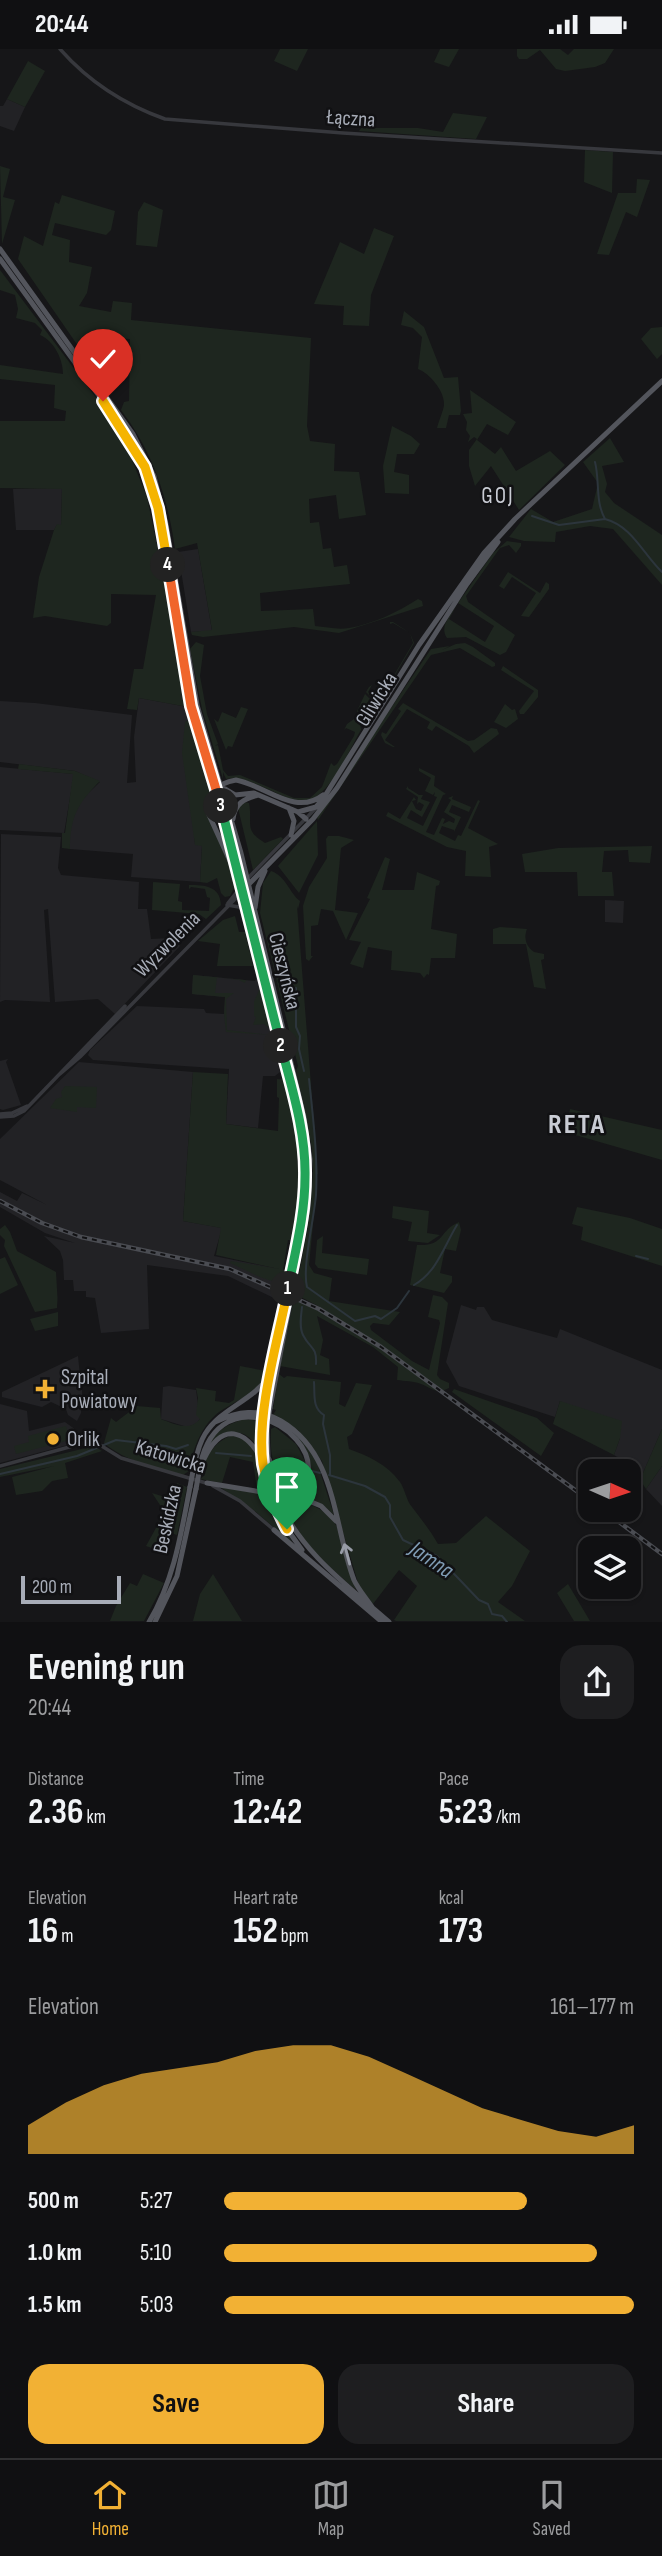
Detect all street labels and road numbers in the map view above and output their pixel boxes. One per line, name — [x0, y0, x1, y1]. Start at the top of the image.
street label: Łączna — [325, 104, 376, 133]
street label: Gliwicka — [350, 668, 403, 731]
street label: Wyzwolenia — [129, 906, 206, 983]
street label: Cieszyńska — [263, 930, 306, 1012]
street label: Katowicka — [133, 1434, 209, 1479]
street label: Beskidzka — [148, 1482, 187, 1556]

